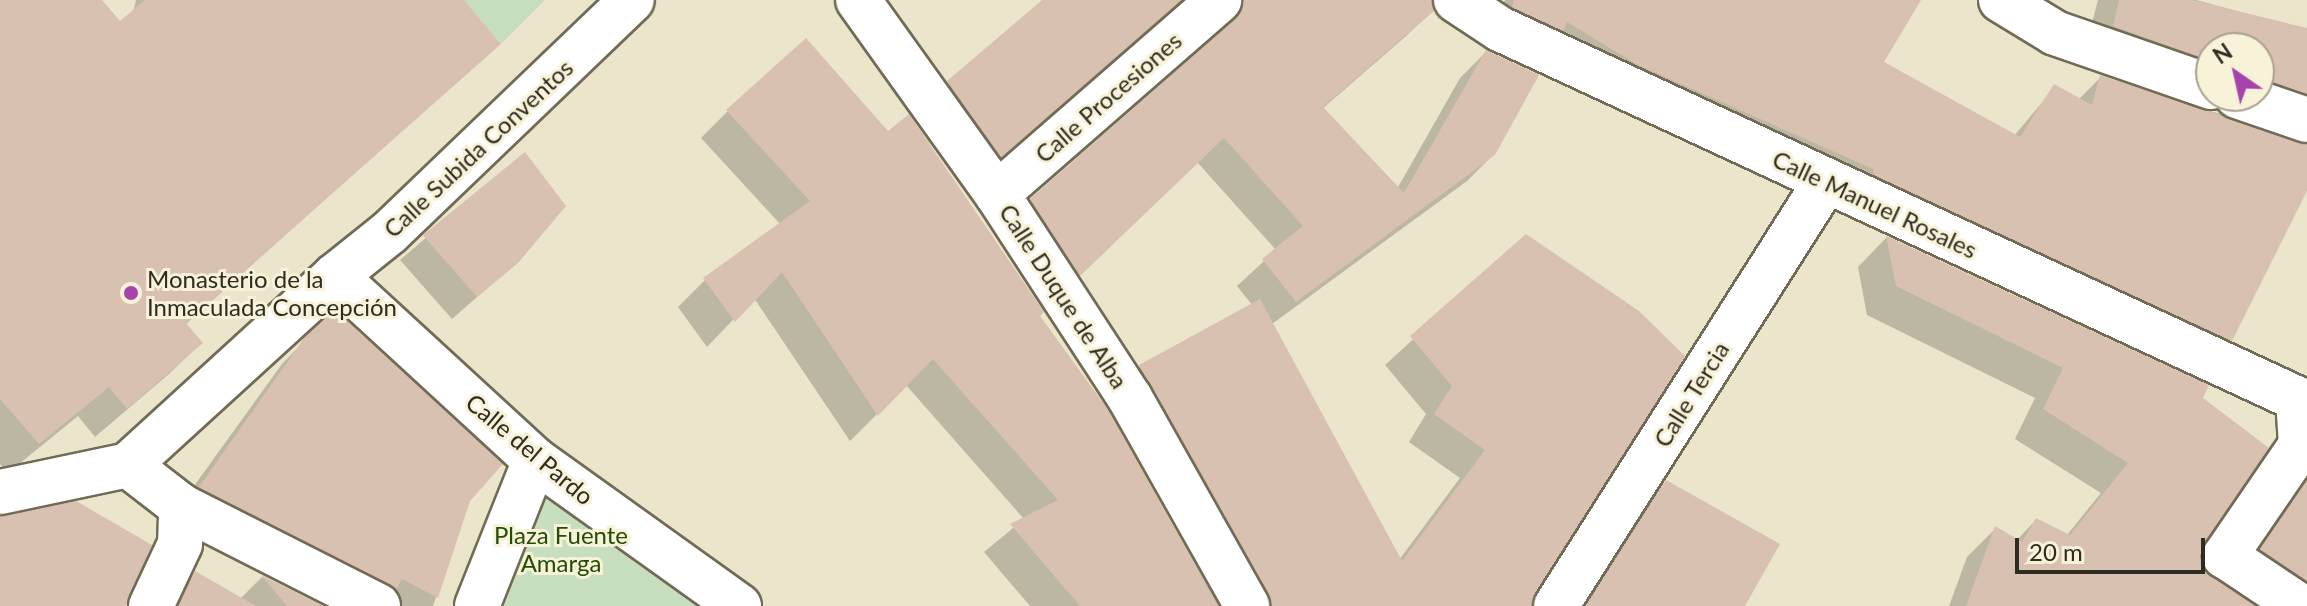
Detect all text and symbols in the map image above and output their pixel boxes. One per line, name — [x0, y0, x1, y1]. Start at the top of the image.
street label: Calle Procesiones — [1029, 26, 1187, 168]
north arrow — [2195, 32, 2275, 112]
text: N — [2208, 37, 2237, 69]
street label: Calle Subida Conventos — [377, 53, 579, 243]
street label: Calle Manuel Rosales — [1768, 144, 1982, 264]
street label: Calle Duque de Alba — [993, 198, 1135, 394]
place label: Monasterio de la Inmaculada Concepción — [147, 265, 397, 321]
marker: Monasterio de la Inmaculada Concepción — [122, 284, 140, 302]
street label: Calle Tercia — [1647, 336, 1735, 452]
street label: Calle del Pardo — [460, 387, 600, 511]
park label: Plaza Fuente Amarga — [494, 521, 628, 577]
scale bar — [2019, 522, 2209, 572]
text: 20 m — [2029, 537, 2083, 566]

